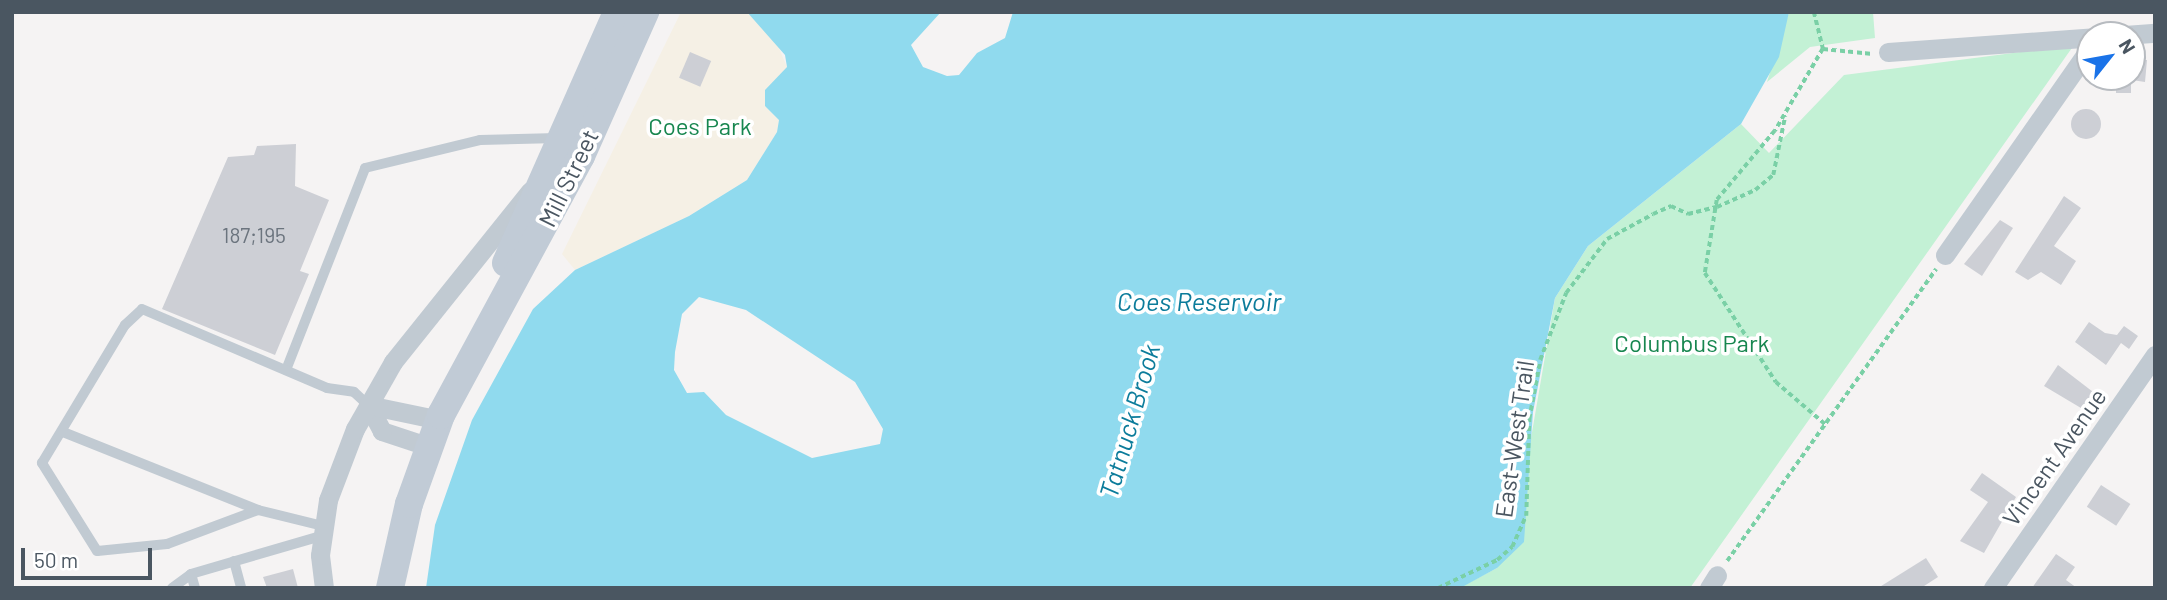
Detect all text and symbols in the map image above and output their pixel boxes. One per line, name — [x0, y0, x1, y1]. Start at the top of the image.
north arrow — [2076, 21, 2146, 91]
text: N — [2115, 35, 2141, 57]
park label: Coes Park — [648, 112, 752, 140]
street label: Mill Street — [532, 125, 604, 231]
house number: 187;195 — [222, 222, 286, 248]
water label: Coes Reservoir — [1117, 285, 1281, 317]
park label: Columbus Park — [1614, 329, 1770, 357]
water label: Tatnuck Brook — [1092, 340, 1166, 502]
street label: East-West Trail — [1489, 358, 1539, 520]
street label: Vincent Avenue — [1996, 383, 2112, 531]
scale bar — [24, 534, 156, 578]
text: 50 m — [34, 547, 78, 572]

